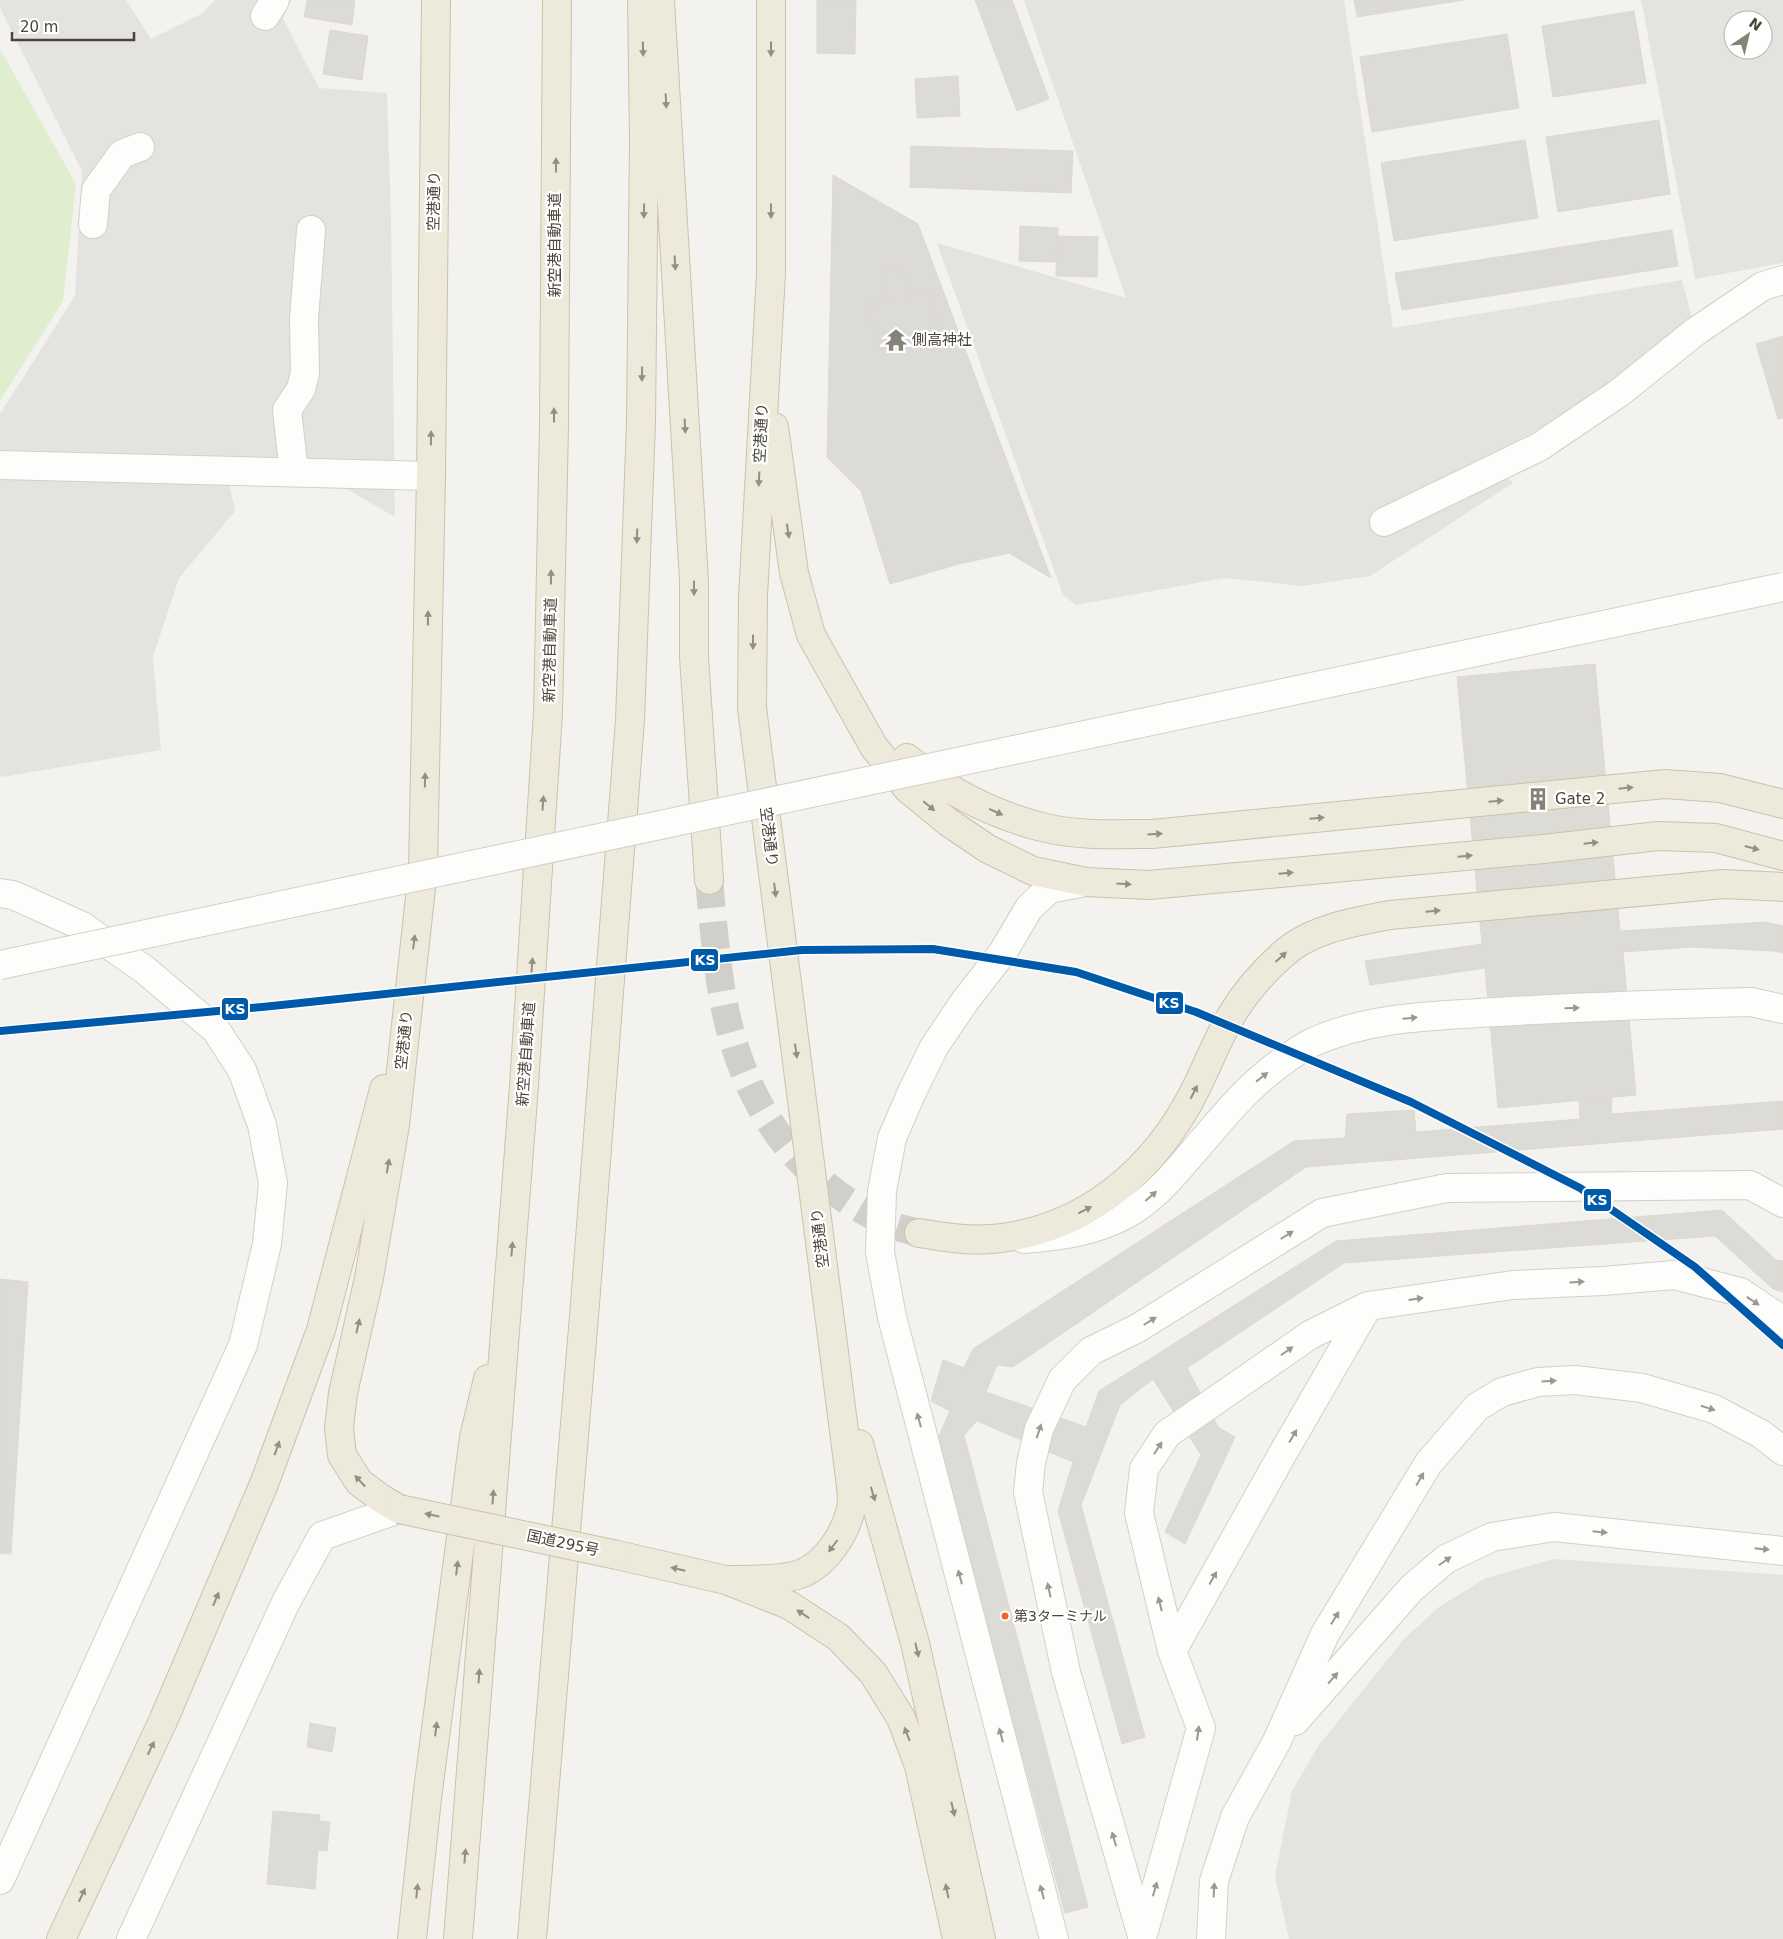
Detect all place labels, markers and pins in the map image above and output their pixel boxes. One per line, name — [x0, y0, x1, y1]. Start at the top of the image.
temple icon: 側高神社 — [883, 327, 909, 353]
place label: 側高神社 — [912, 331, 972, 349]
building icon: Gate 2 — [1525, 786, 1551, 812]
place label: Gate 2 — [1555, 790, 1605, 808]
place label: 第3ターミナル — [1014, 1608, 1107, 1624]
marker: 第3ターミナル — [1000, 1611, 1010, 1621]

